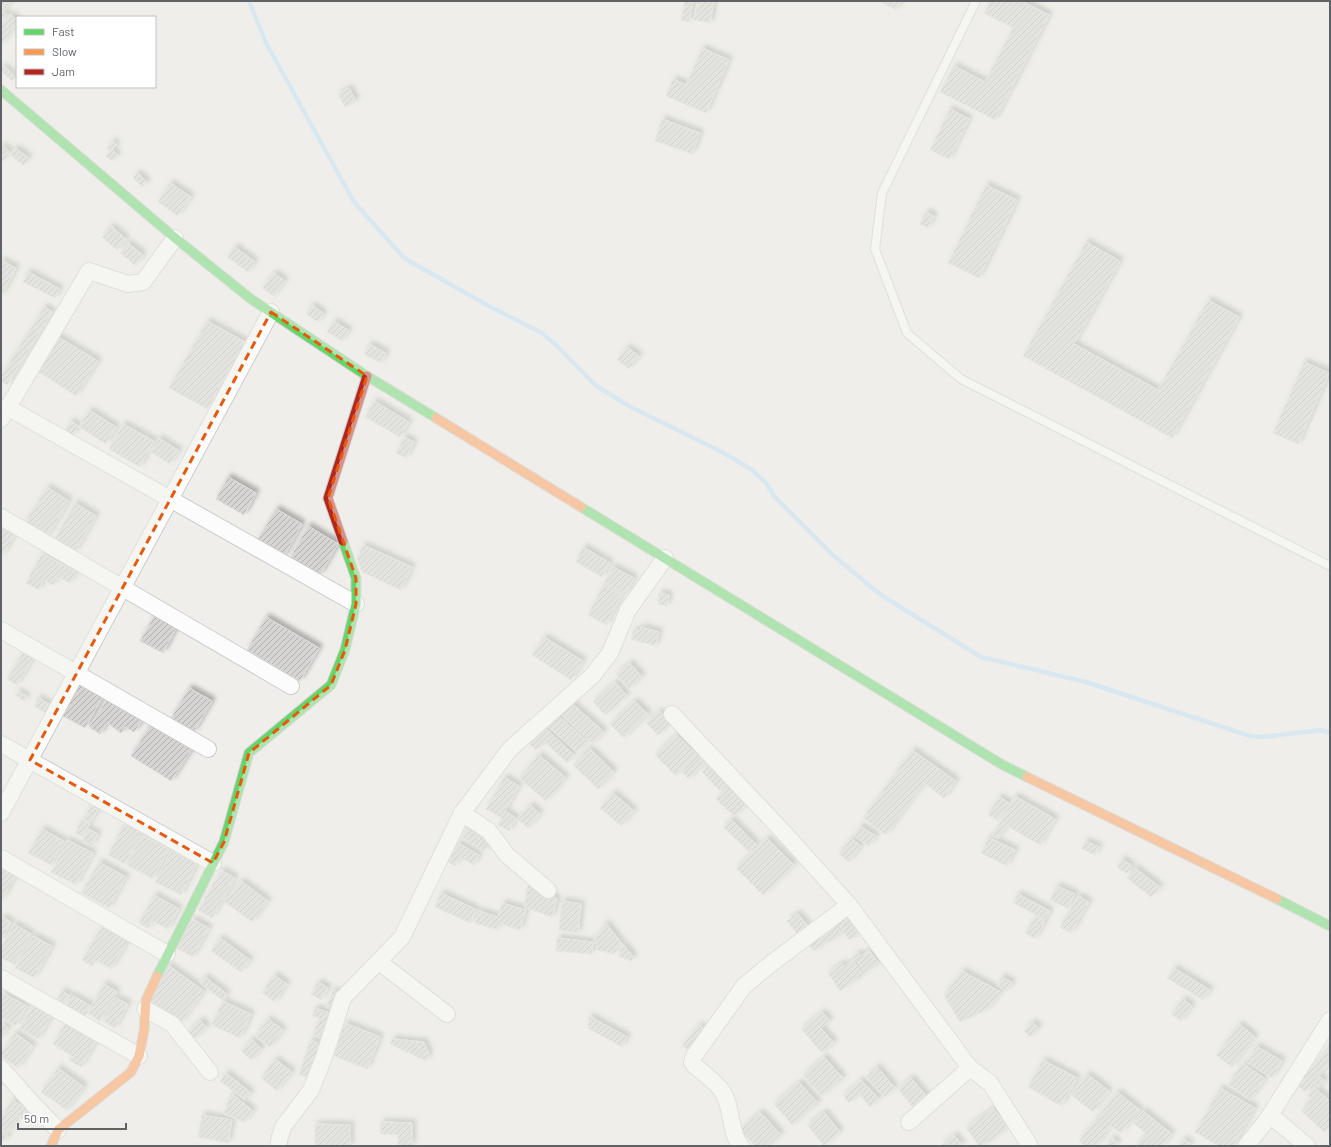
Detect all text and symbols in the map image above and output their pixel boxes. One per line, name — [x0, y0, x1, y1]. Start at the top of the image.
legend — [16, 16, 156, 88]
text: Fast — [52, 24, 75, 38]
text: Slow — [52, 44, 77, 58]
text: Jam — [52, 64, 75, 78]
scale bar — [18, 1105, 126, 1131]
text: 50 m — [24, 1111, 49, 1125]

